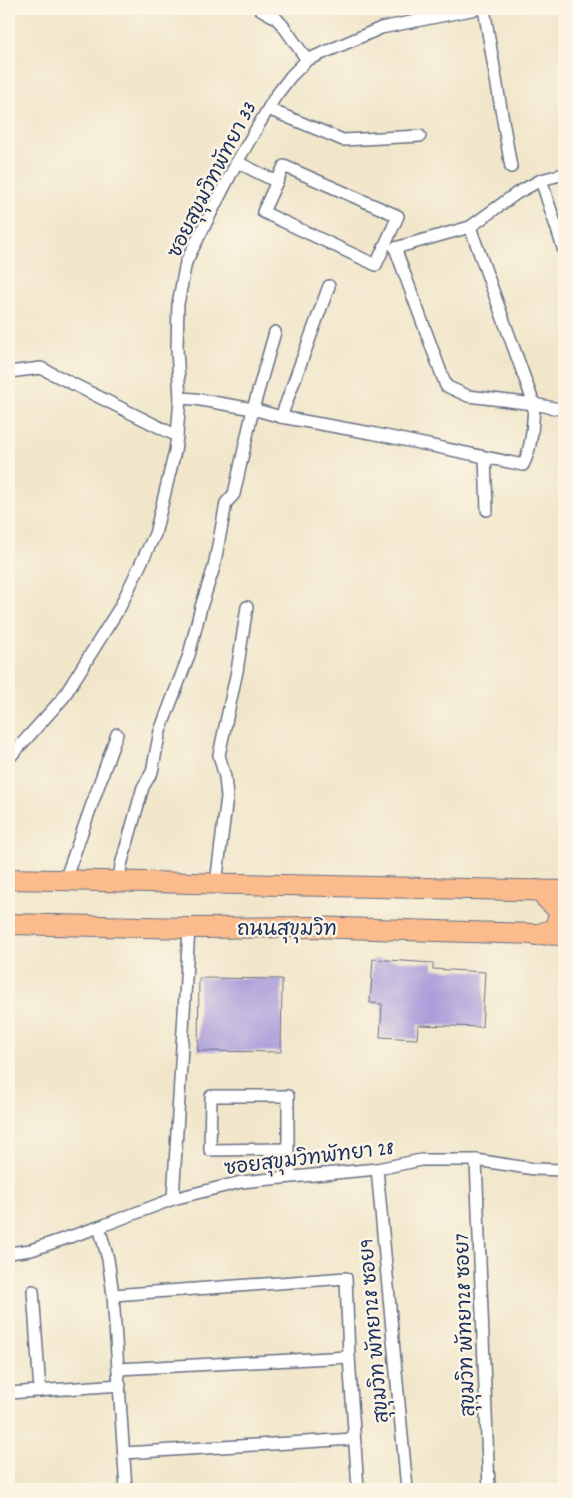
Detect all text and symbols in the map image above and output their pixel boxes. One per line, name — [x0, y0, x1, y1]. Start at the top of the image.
street label: ซอยสุขุมวิทพัทยา 33 — [161, 97, 265, 263]
street label: ถนนสุขุมวิท — [237, 916, 337, 945]
street label: ซอยสุขุมวิทพัทยา 28 — [223, 1135, 396, 1184]
street label: สุขุมวิท พัทยา28 ซอย7 — [449, 1233, 484, 1417]
street label: สุขุมวิท พัทยา28 ซอย9 — [353, 1237, 398, 1424]

